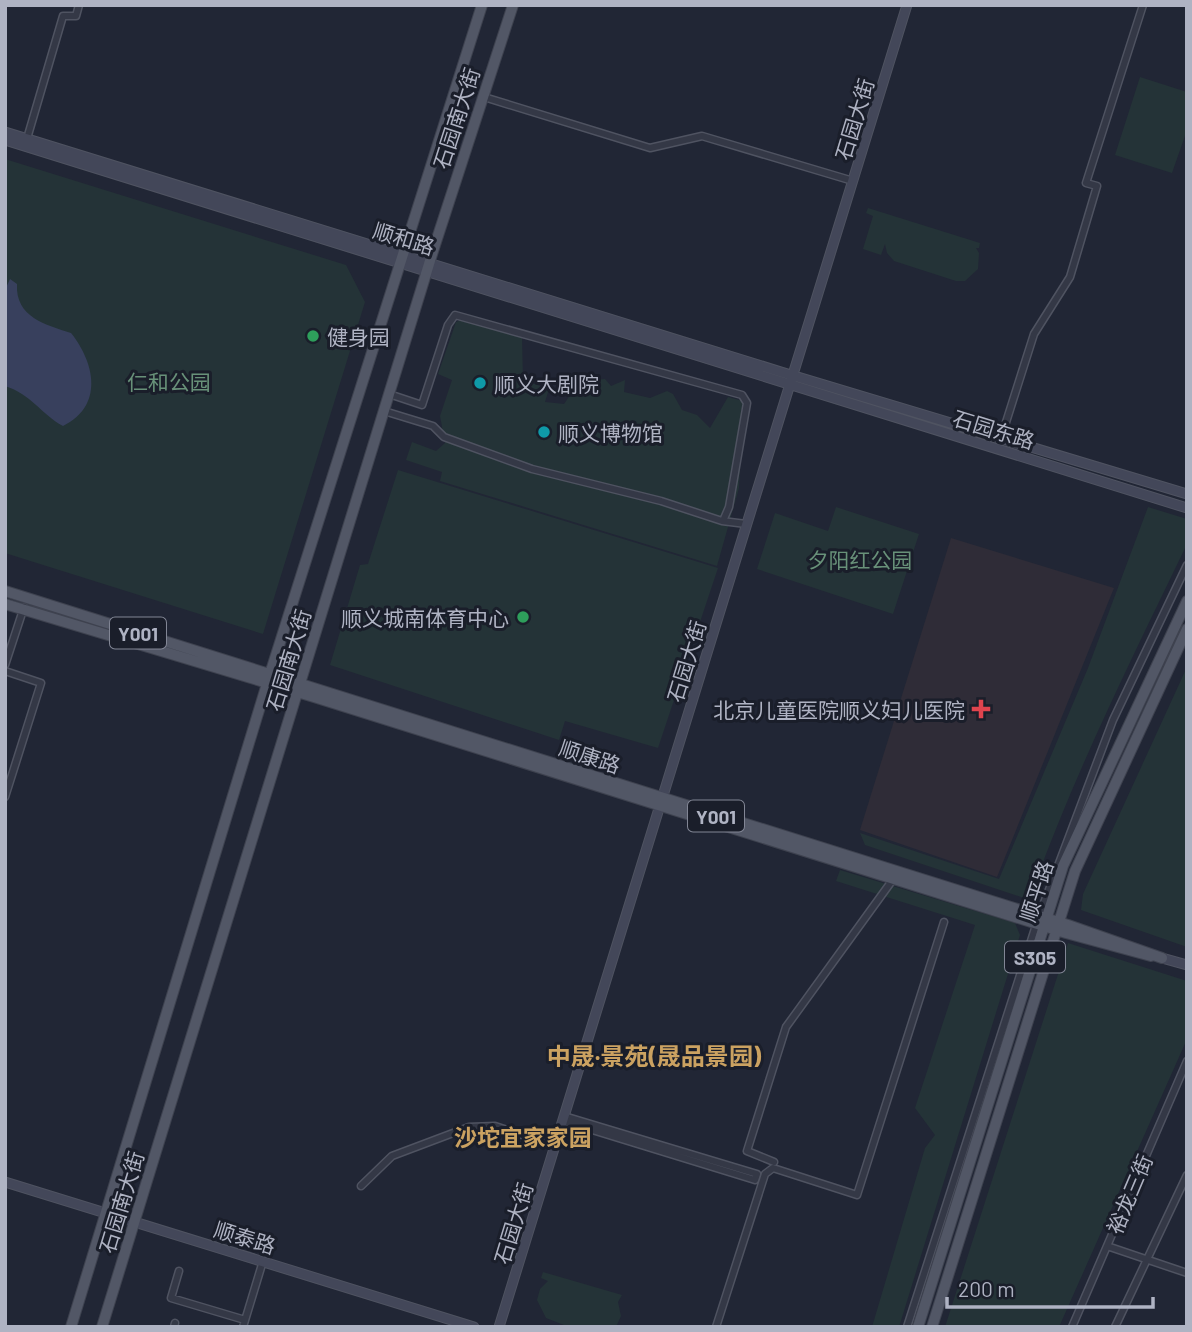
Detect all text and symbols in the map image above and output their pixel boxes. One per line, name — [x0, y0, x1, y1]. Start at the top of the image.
street label: 石园南大街 — [428, 64, 484, 172]
street label: 石园大街 — [830, 75, 878, 163]
street label: 顺和路 — [370, 217, 438, 259]
place label: 健身园 — [327, 324, 390, 349]
marker: 健身园 — [305, 328, 321, 344]
park label: 仁和公园 — [127, 369, 211, 394]
place label: 顺义大剧院 — [494, 371, 599, 396]
marker: 顺义大剧院 — [472, 375, 488, 391]
street label: 石园东路 — [950, 405, 1038, 453]
place label: 顺义博物馆 — [558, 420, 663, 445]
marker: 顺义博物馆 — [536, 424, 552, 440]
park label: 夕阳红公园 — [808, 547, 913, 572]
place label: 顺义城南体育中心 — [341, 605, 509, 630]
street label: 石园南大街 — [261, 606, 315, 714]
marker: 顺义城南体育中心 — [515, 609, 531, 625]
street label: 石园大街 — [662, 617, 710, 705]
road number: Y001 — [110, 618, 166, 648]
place label: 北京儿童医院顺义妇儿医院 — [713, 697, 965, 722]
marker: 北京儿童医院顺义妇儿医院 — [971, 699, 991, 719]
street label: 顺康路 — [556, 734, 624, 778]
road number: Y001 — [688, 800, 744, 832]
street label: 顺平路 — [1014, 857, 1058, 925]
road number: S305 — [1005, 942, 1065, 973]
district label: 中晟·景苑(晟品景园) — [547, 1041, 762, 1070]
district label: 沙坨宜家家园 — [454, 1123, 592, 1151]
street label: 石园南大街 — [94, 1148, 148, 1256]
street label: 裕龙三街 — [1101, 1150, 1157, 1238]
street label: 石园大街 — [489, 1179, 537, 1267]
street label: 顺泰路 — [211, 1216, 279, 1258]
scale bar — [947, 1266, 1154, 1310]
text: 200 m — [958, 1276, 1015, 1301]

